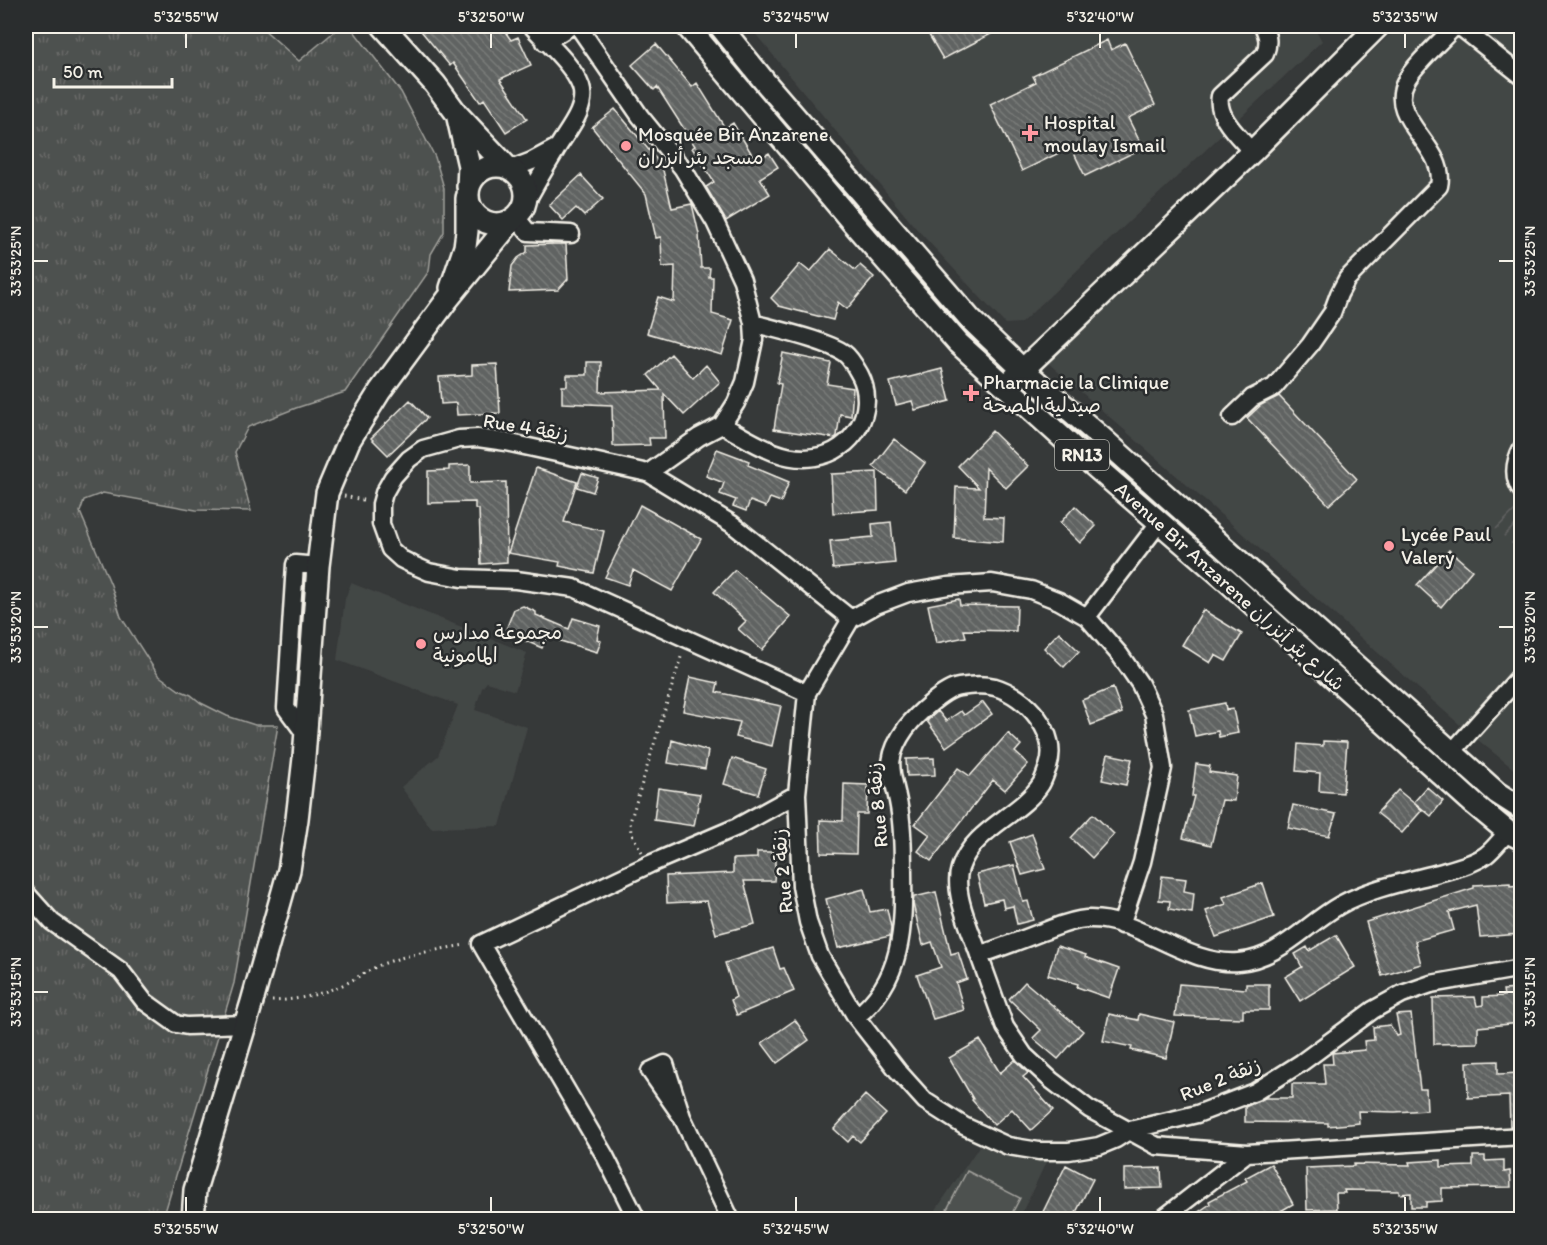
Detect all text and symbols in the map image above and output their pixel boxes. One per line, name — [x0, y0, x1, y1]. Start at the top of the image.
text: 5°32'55"W — [153, 8, 219, 26]
text: 5°32'50"W — [458, 8, 524, 26]
text: 5°32'45"W — [763, 8, 829, 26]
text: 5°32'40"W — [1066, 8, 1134, 26]
text: 5°32'35"W — [1372, 8, 1438, 26]
scale bar — [54, 51, 172, 89]
text: 50 m — [63, 61, 103, 83]
place label: Hospital moulay Ismail — [1044, 110, 1166, 157]
place label: Mosquée Bir Anzarene مسجد بئر أنزران — [638, 122, 829, 169]
marker: Hospital moulay Ismail — [1021, 124, 1039, 142]
marker: Mosquée Bir Anzarene مسجد بئر أنزران — [619, 139, 633, 153]
text: 33°53'25"N — [7, 226, 25, 296]
text: 33°53'25"N — [1521, 226, 1539, 296]
place label: Pharmacie la Clinique صيدلية المصحة — [983, 370, 1169, 417]
marker: Pharmacie la Clinique صيدلية المصحة — [964, 386, 978, 400]
street label: Rue 4 زنقة — [481, 408, 571, 446]
road number: RN13 — [1055, 440, 1109, 470]
street label: Avenue Bir Anzarene شارع بئر أنزران — [1109, 476, 1350, 697]
place label: Lycée Paul Valery — [1401, 522, 1491, 569]
marker: Lycée Paul Valery — [1382, 539, 1396, 553]
text: 33°53'20"N — [7, 591, 25, 663]
text: 33°53'20"N — [1521, 591, 1539, 663]
place label: مجموعة مدارس المامونية — [433, 620, 562, 667]
marker: مجموعة مدارس المامونية — [414, 637, 428, 651]
street label: Rue 8 زنقة — [861, 761, 893, 849]
street label: Rue 2 زنقة — [766, 828, 798, 914]
text: 33°53'15"N — [7, 957, 25, 1027]
text: 33°53'15"N — [1521, 957, 1539, 1027]
street label: Rue 2 زنقة — [1176, 1052, 1264, 1106]
text: 5°32'55"W — [153, 1220, 219, 1238]
text: 5°32'50"W — [458, 1220, 524, 1238]
text: 5°32'45"W — [763, 1220, 829, 1238]
text: 5°32'40"W — [1066, 1220, 1134, 1238]
text: 5°32'35"W — [1372, 1220, 1438, 1238]

